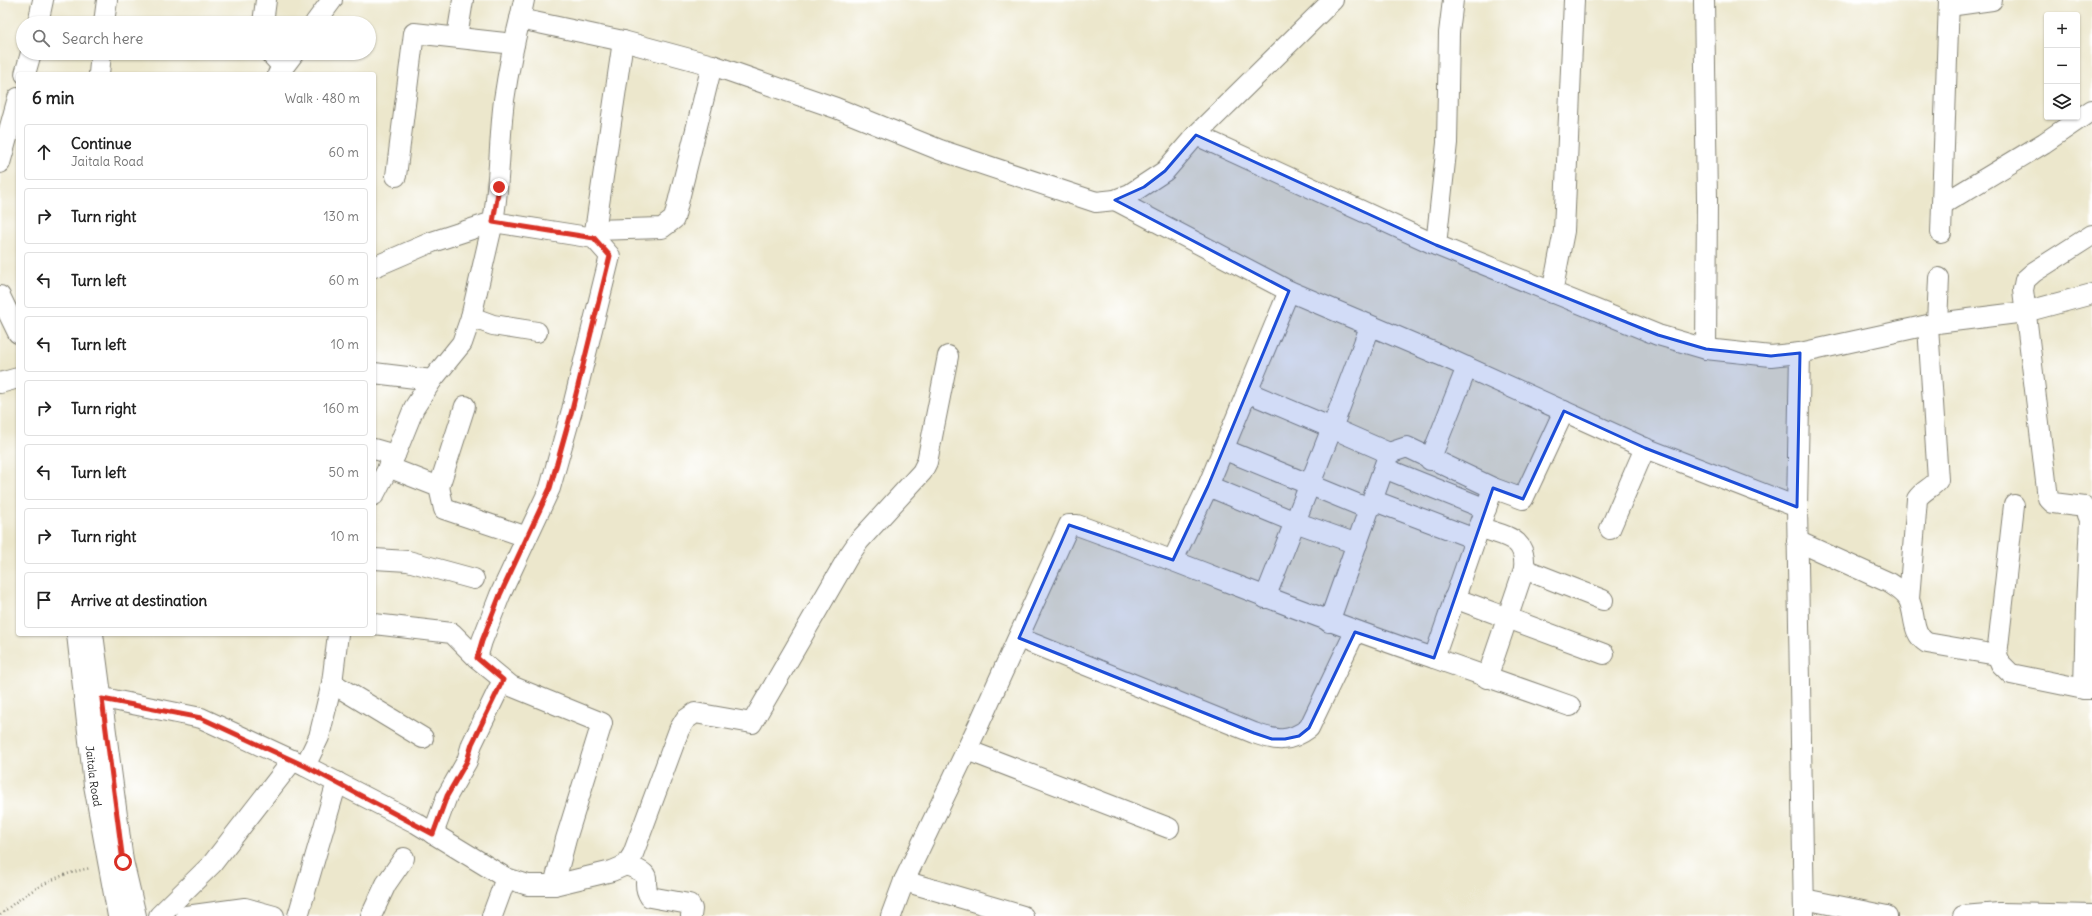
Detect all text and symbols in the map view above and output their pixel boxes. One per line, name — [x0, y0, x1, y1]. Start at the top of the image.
map controls — [2044, 12, 2080, 120]
button: + — [2044, 12, 2080, 48]
search box — [16, 16, 376, 60]
icon: search — [30, 27, 52, 49]
text: Search here — [62, 29, 143, 48]
button: − — [2044, 48, 2080, 84]
button: layers — [2044, 84, 2080, 120]
text: 6 min — [32, 87, 74, 109]
text: Walk · 480 m — [285, 90, 360, 107]
text: Continue — [71, 134, 132, 153]
icon: ahead — [33, 141, 55, 163]
text: 60 m — [328, 144, 359, 161]
text: Jaitala Road — [71, 153, 144, 170]
route end — [490, 178, 508, 196]
icon: right — [33, 205, 55, 227]
text: Turn right — [71, 207, 136, 226]
text: 130 m — [323, 208, 359, 225]
icon: left — [33, 269, 55, 291]
text: Turn left — [71, 271, 126, 290]
text: 60 m — [328, 272, 359, 289]
icon: left — [33, 333, 55, 355]
text: Turn left — [71, 335, 126, 354]
text: 10 m — [331, 336, 359, 353]
icon: right — [33, 397, 55, 419]
text: Turn right — [71, 399, 136, 418]
text: 160 m — [323, 400, 359, 417]
icon: left — [33, 461, 55, 483]
text: Turn left — [71, 463, 126, 482]
text: 50 m — [328, 464, 359, 481]
icon: right — [33, 525, 55, 547]
text: Turn right — [71, 527, 136, 546]
text: 10 m — [331, 528, 359, 545]
icon: arrive — [33, 589, 55, 611]
text: Arrive at destination — [71, 591, 207, 610]
street label: Jaitala Road — [83, 745, 105, 808]
route start — [114, 853, 132, 871]

